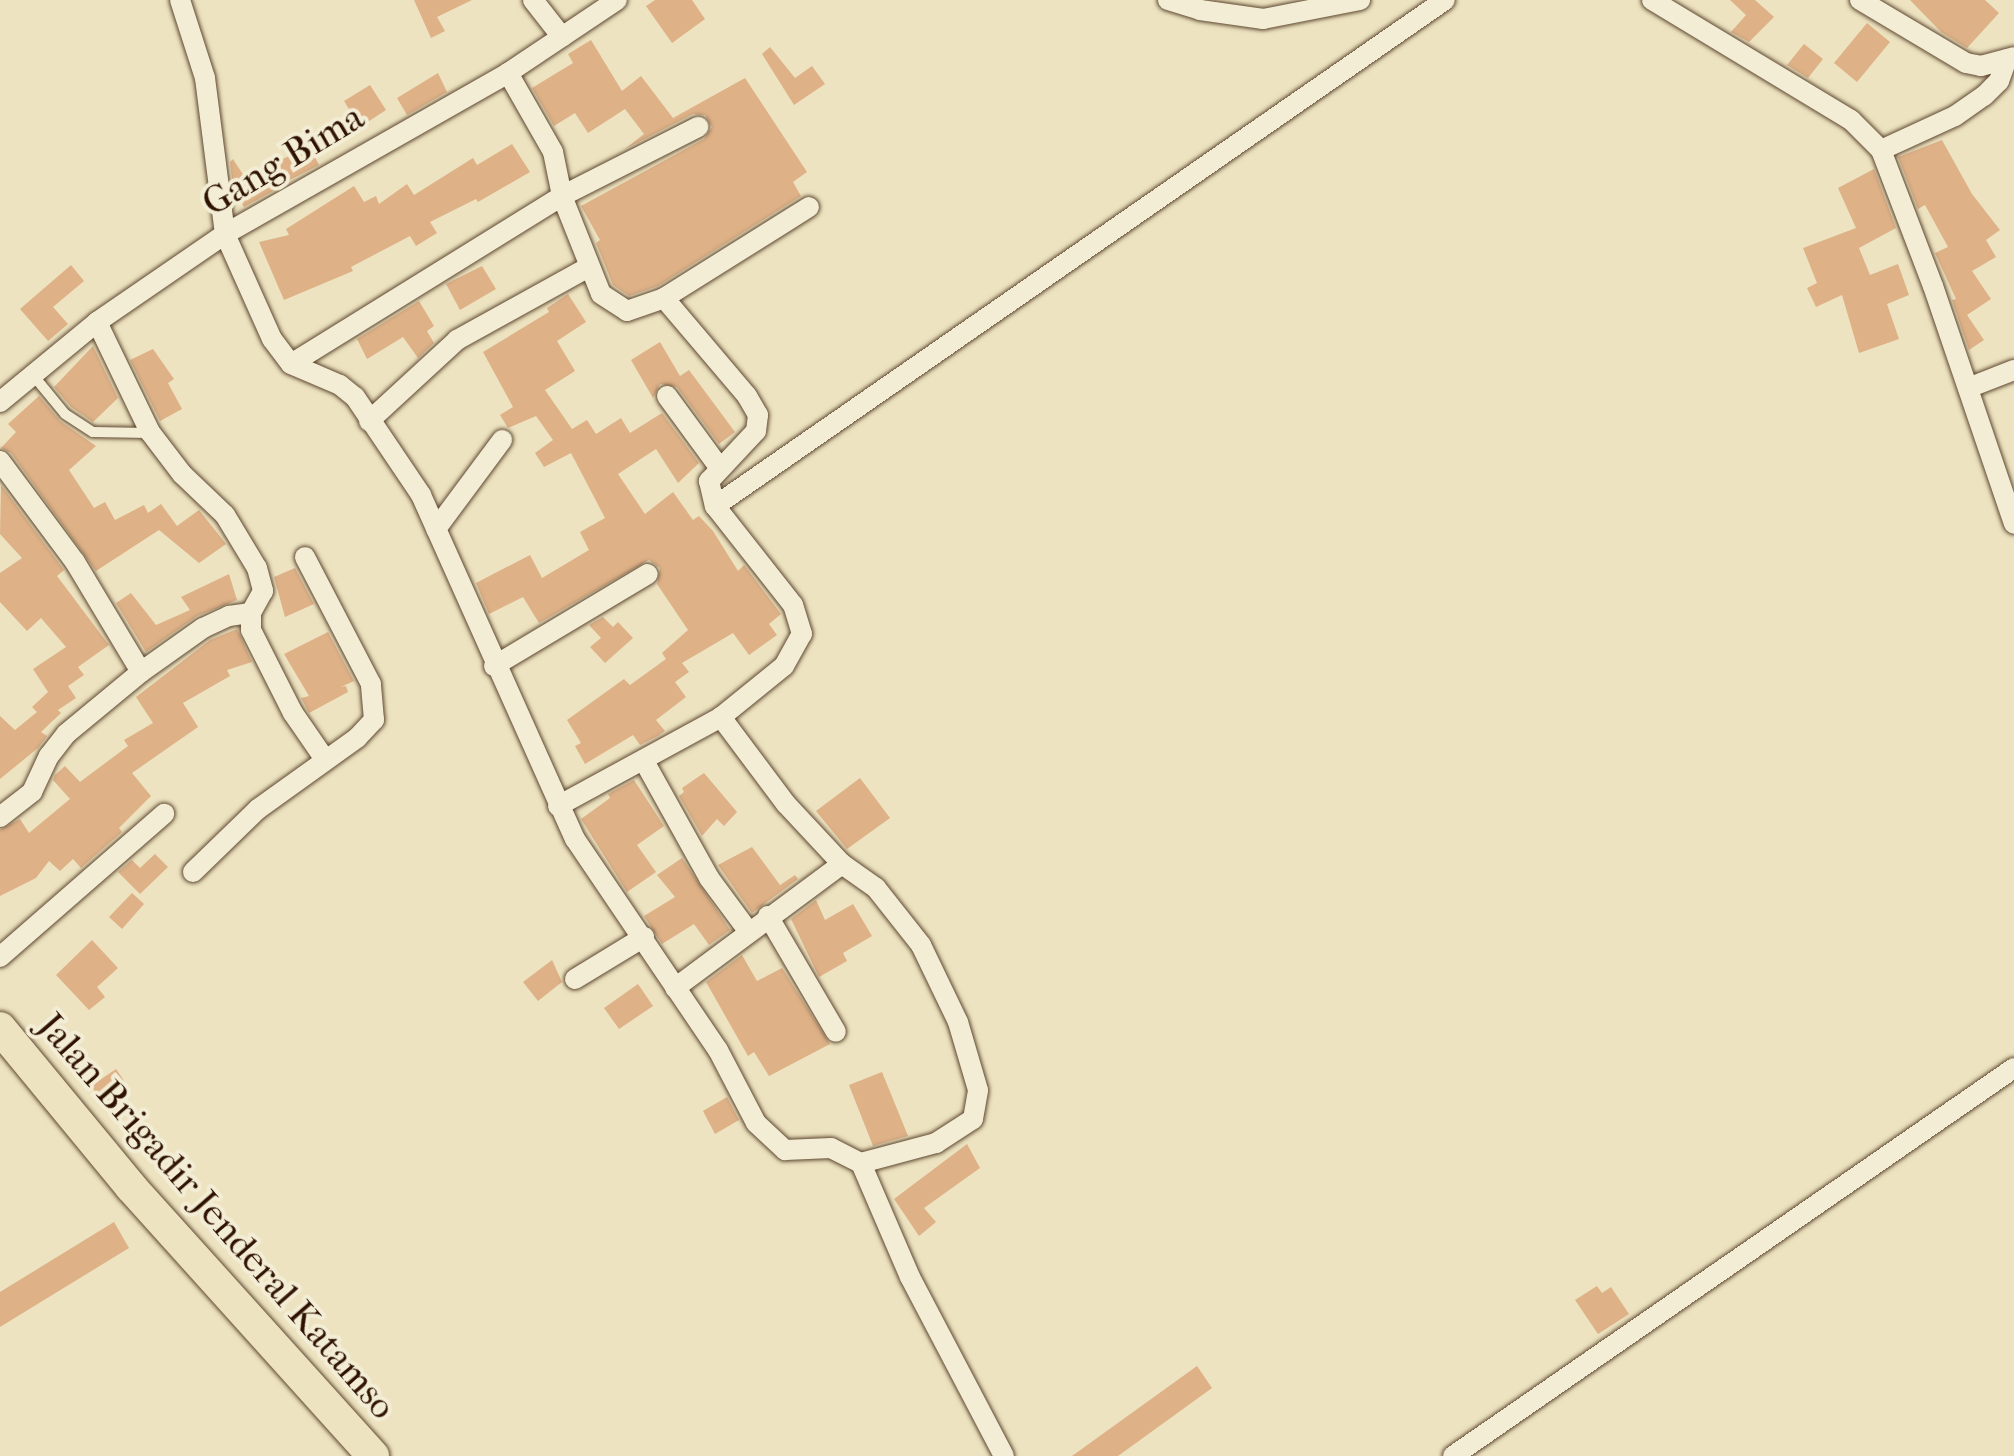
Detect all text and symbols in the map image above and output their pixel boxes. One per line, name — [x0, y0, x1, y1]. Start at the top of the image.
street label: Gang Bima — [194, 94, 372, 226]
street label: Jalan Brigadir Jenderal Katamso — [28, 1004, 406, 1428]

